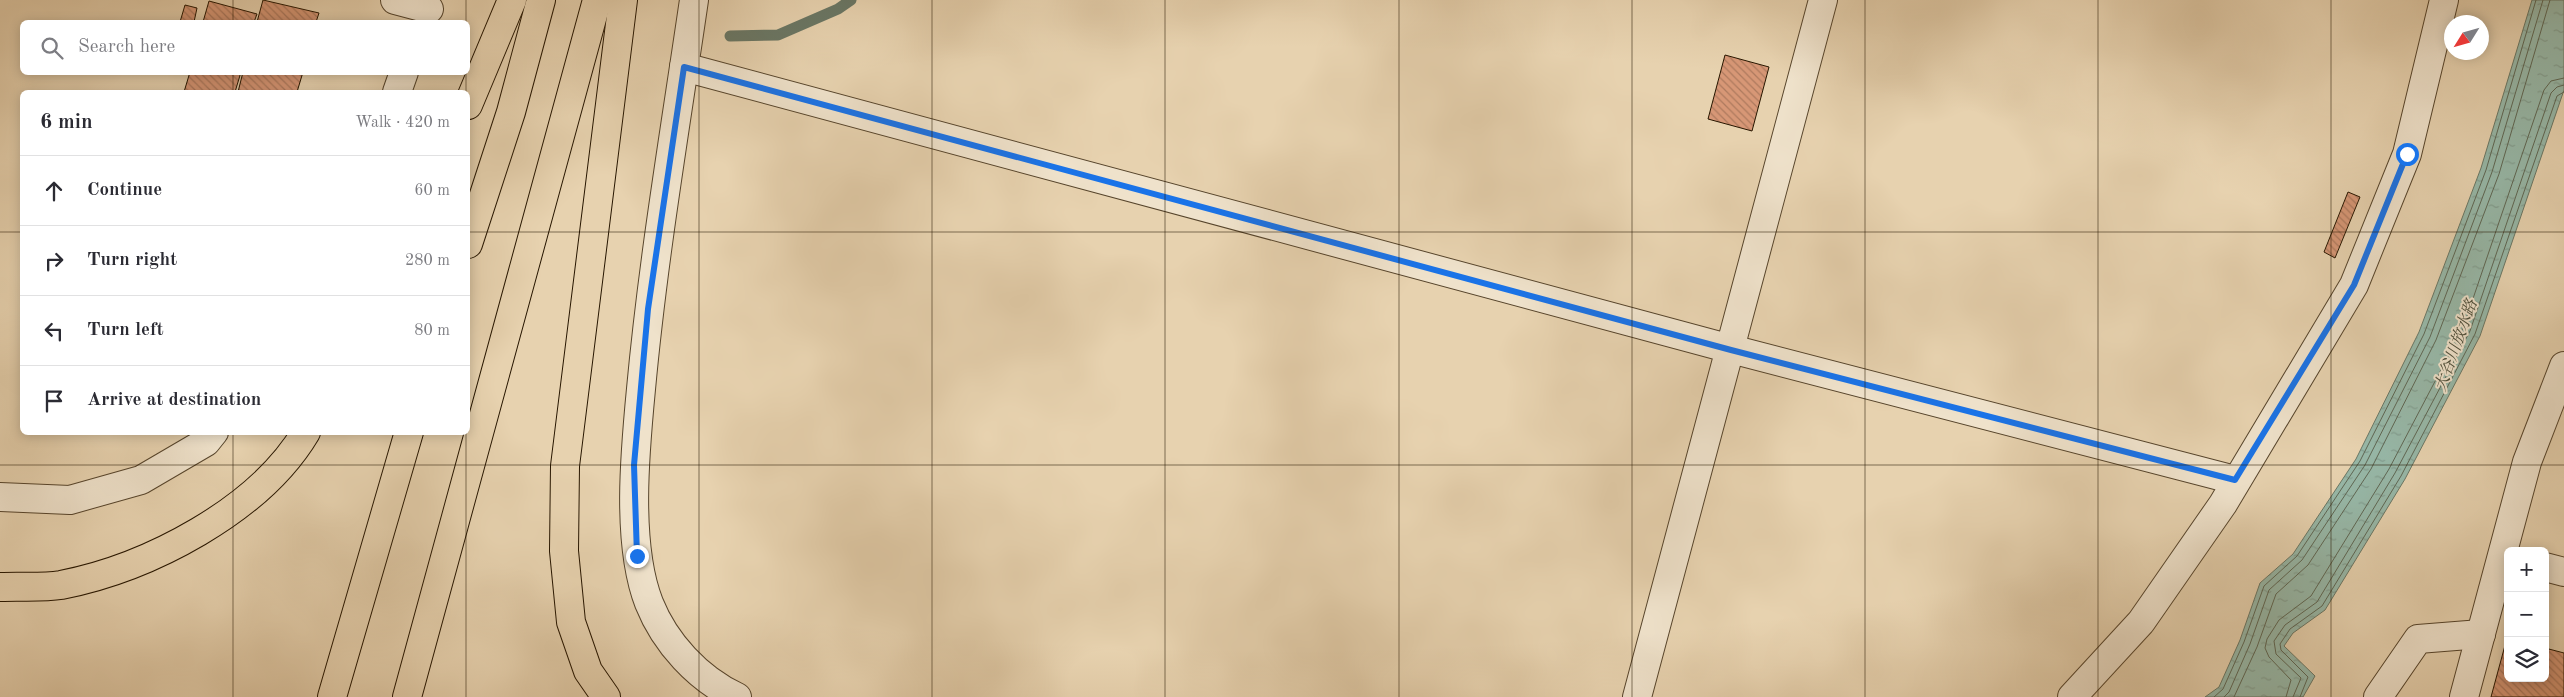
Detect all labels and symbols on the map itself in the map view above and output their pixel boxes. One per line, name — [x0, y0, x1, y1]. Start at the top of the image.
north arrow — [2444, 15, 2489, 60]
route start — [2396, 143, 2419, 166]
water label: 大谷川放水路 — [2431, 296, 2481, 394]
route end — [626, 545, 649, 568]

